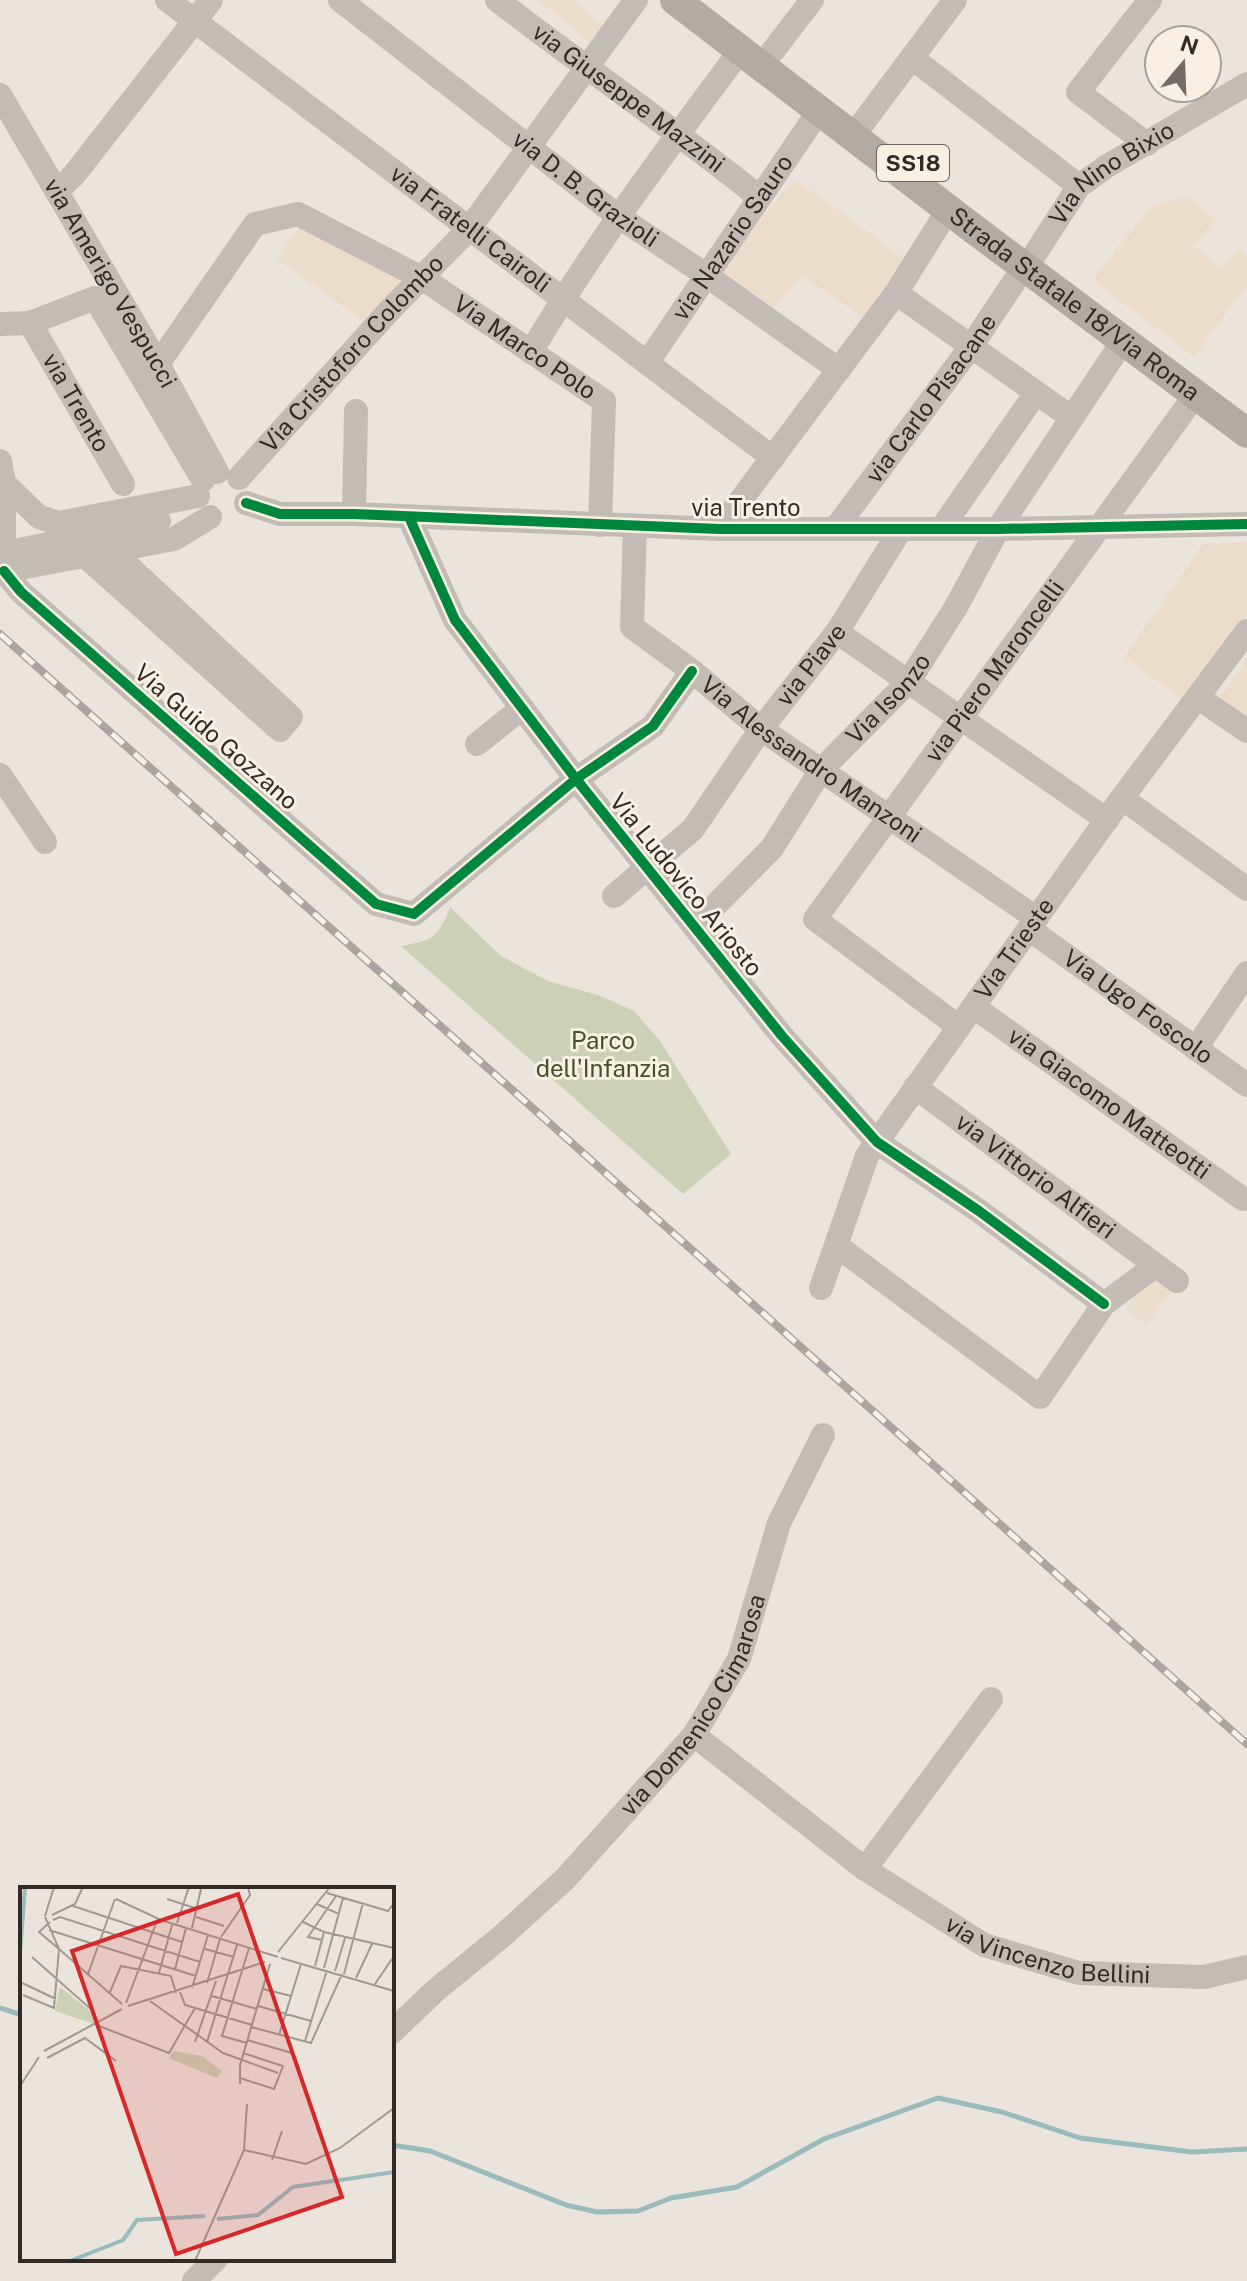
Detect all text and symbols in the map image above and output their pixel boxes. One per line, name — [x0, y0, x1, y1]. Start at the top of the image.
street label: via Giuseppe Mazzini — [527, 17, 730, 178]
north arrow — [1143, 24, 1223, 104]
text: N — [1177, 30, 1202, 60]
street label: Via Nino Bixio — [1043, 115, 1179, 230]
street label: via D. B. Grazioli — [507, 125, 664, 252]
road number: SS18 — [877, 145, 949, 181]
street label: via Nazario Sauro — [666, 149, 798, 325]
street label: via Fratelli Cairoli — [385, 159, 556, 298]
street label: via Amerigo Vespucci — [39, 173, 183, 392]
street label: Strada Statale 18/Via Roma — [944, 201, 1206, 406]
street label: Via Cristoforo Colombo — [254, 249, 449, 457]
street label: Via Marco Polo — [449, 289, 602, 405]
street label: via Carlo Pisacane — [859, 309, 1002, 488]
street label: via Trento — [37, 348, 116, 457]
street label: via Trento — [691, 493, 801, 521]
street label: via Piero Maroncelli — [919, 574, 1069, 767]
street label: via Piave — [770, 618, 851, 711]
street label: Via Isonzo — [840, 648, 936, 749]
street label: Via Guido Gozzano — [129, 658, 304, 815]
street label: Via Alessandro Manzoni — [696, 670, 927, 848]
street label: Via Ludovico Ariosto — [604, 787, 769, 981]
street label: Via Trieste — [968, 892, 1059, 1005]
street label: Via Ugo Foscolo — [1058, 943, 1219, 1069]
street label: via Giacomo Matteotti — [1003, 1021, 1216, 1184]
park label: Parco dell'Infanzia — [536, 1026, 670, 1082]
street label: via Vittorio Alfieri — [951, 1107, 1122, 1244]
street label: via Domenico Cimarosa — [614, 1591, 770, 1821]
inset map — [20, 1887, 394, 2261]
street label: via Vincenzo Bellini — [941, 1909, 1151, 1988]

